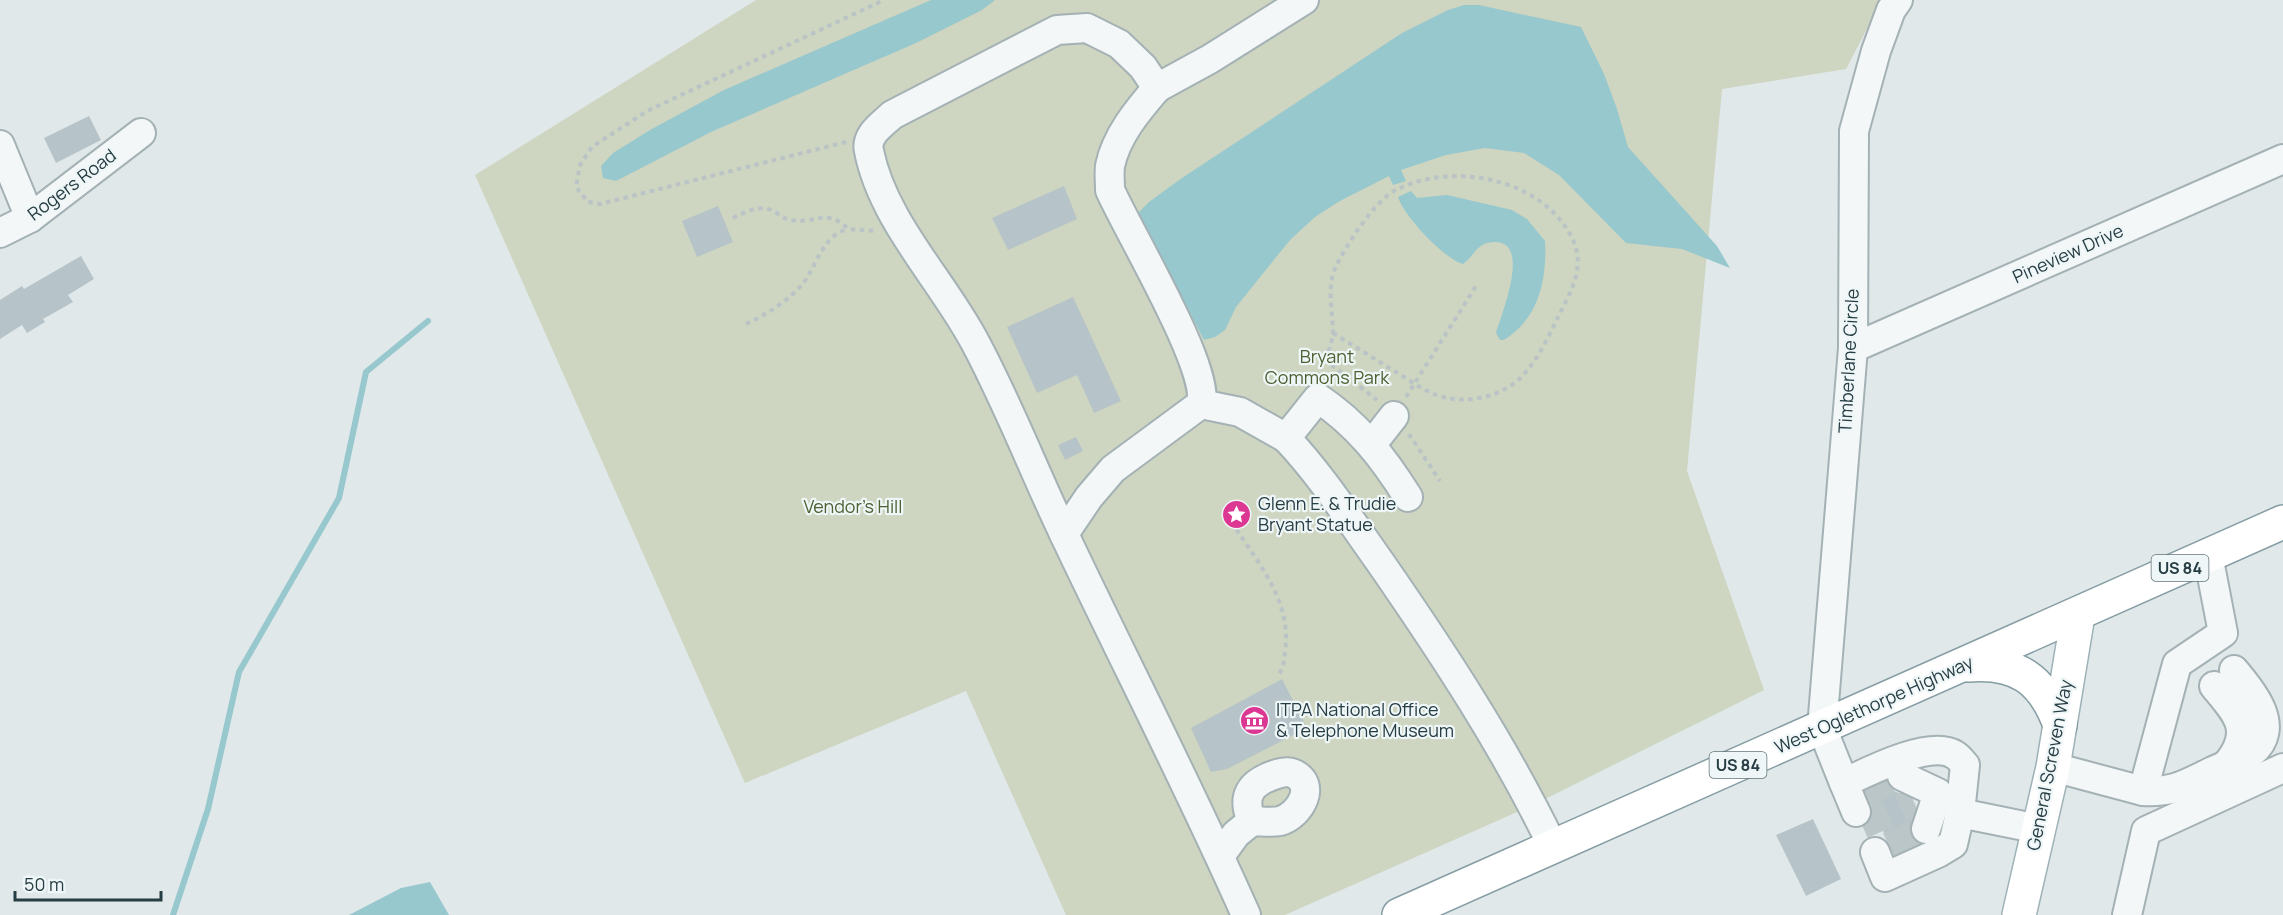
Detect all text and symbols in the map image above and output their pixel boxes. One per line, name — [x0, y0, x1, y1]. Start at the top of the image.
street label: Rogers Road — [22, 143, 121, 225]
street label: Pineview Drive — [2008, 218, 2127, 288]
street label: Timberlane Circle — [1832, 288, 1864, 434]
park label: Bryant Commons Park — [1265, 344, 1390, 389]
place label: Glenn E. & Trudie Bryant Statue — [1258, 491, 1396, 536]
park label: Vendor's Hill — [804, 494, 903, 518]
place icon: Glenn E. & Trudie Bryant Statue — [1221, 498, 1253, 530]
road number: US 84 — [2152, 555, 2208, 581]
street label: West Oglethorpe Highway — [1771, 649, 1977, 759]
street label: General Screven Way — [2021, 677, 2077, 852]
place label: ITPA National Office & Telephone Museum — [1276, 697, 1454, 742]
museum icon: ITPA National Office & Telephone Museum — [1239, 704, 1271, 736]
road number: US 84 — [1710, 752, 1766, 778]
scale bar — [15, 864, 160, 902]
text: 50 m — [24, 872, 64, 896]

